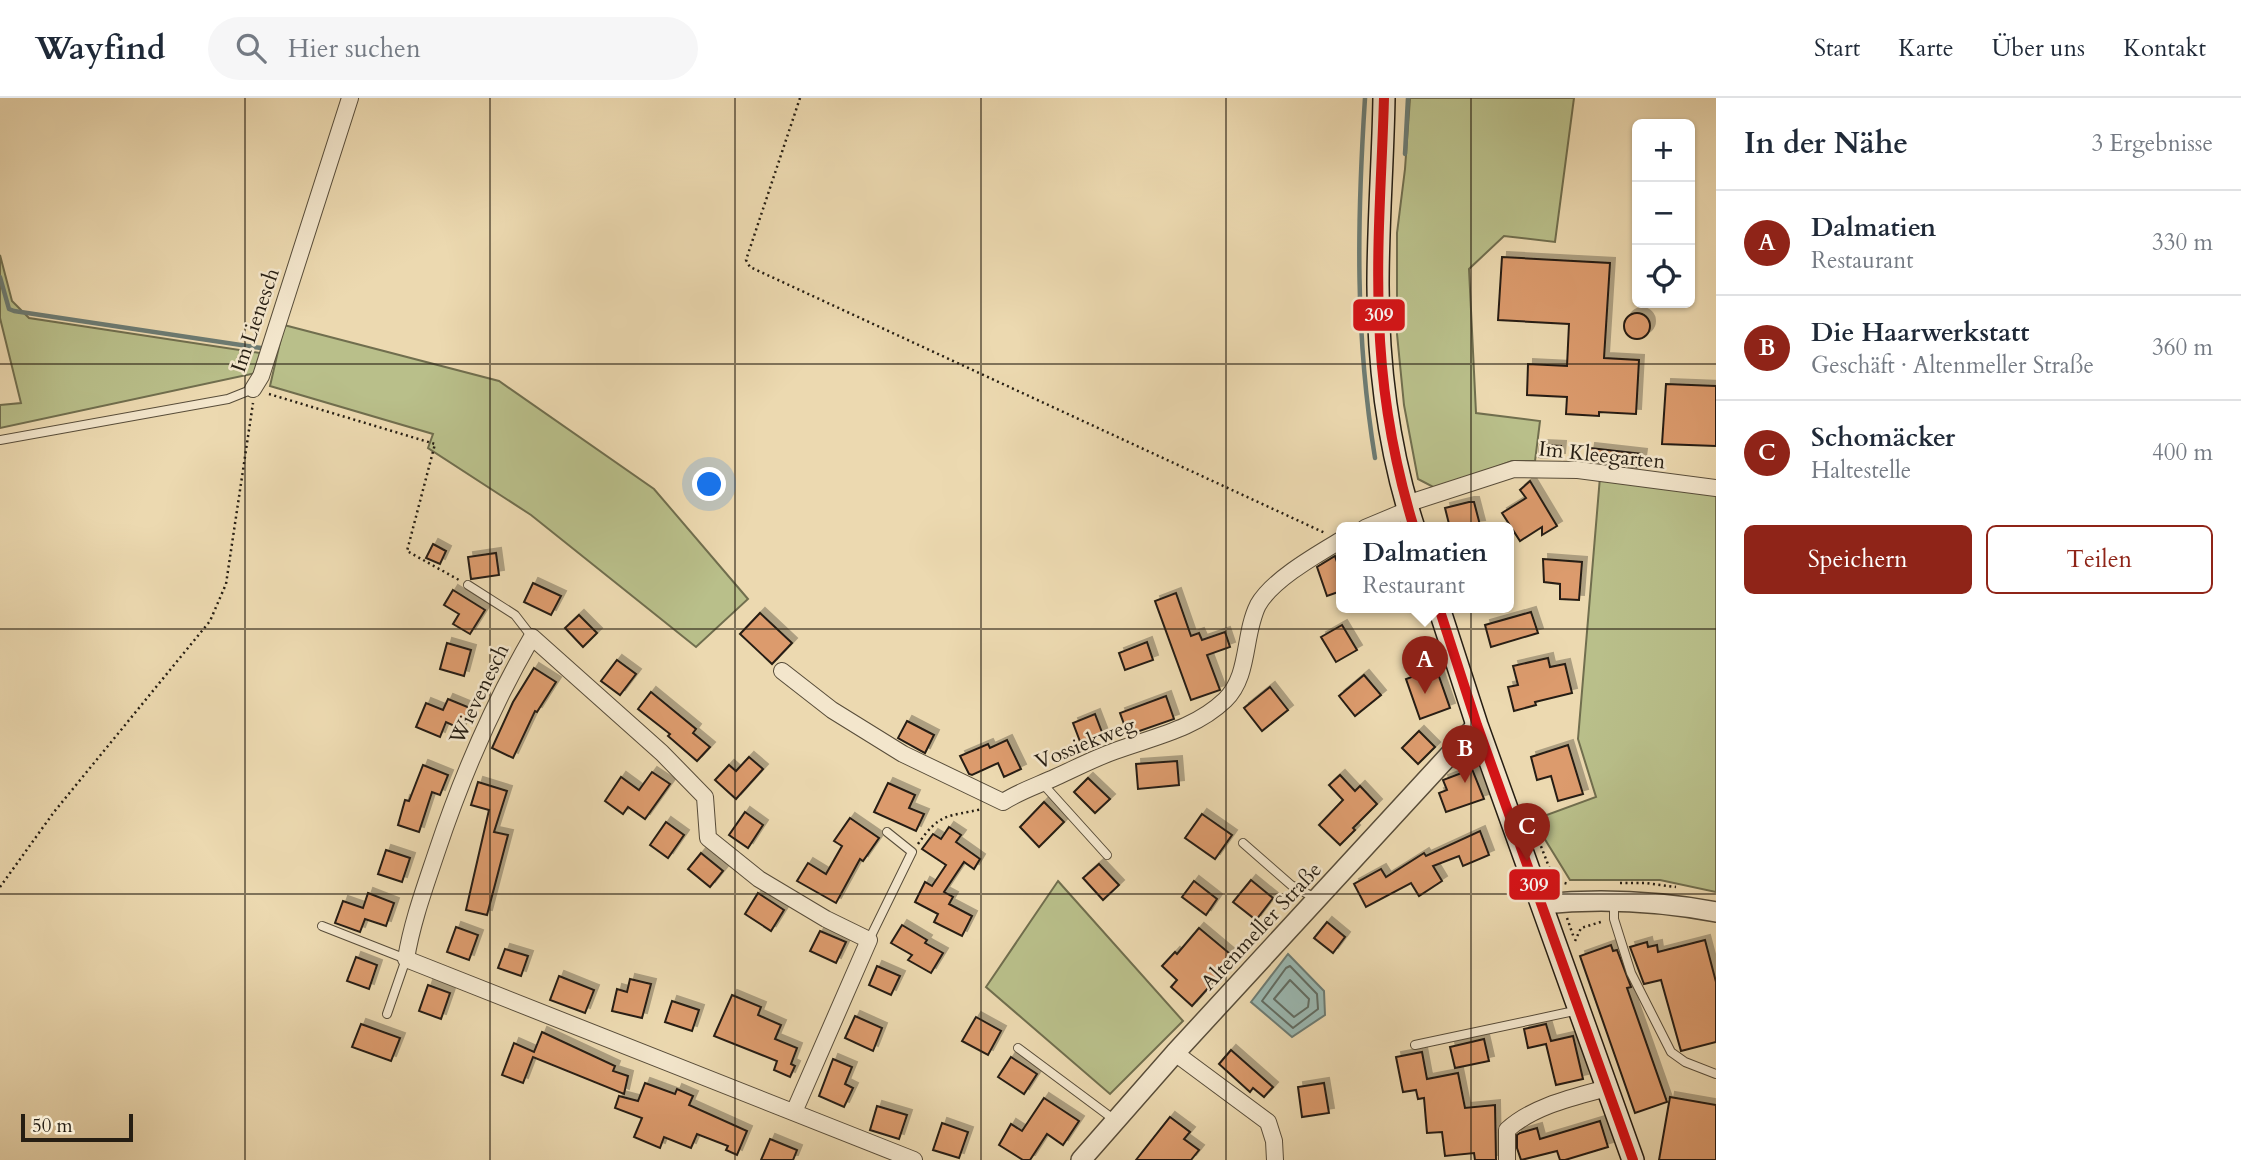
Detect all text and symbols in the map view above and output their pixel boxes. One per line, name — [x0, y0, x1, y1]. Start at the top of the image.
search box — [208, 17, 698, 80]
text: Wayfind — [35, 26, 166, 71]
icon: search — [232, 29, 270, 67]
text: Hier suchen — [288, 31, 421, 66]
text: Start — [1814, 32, 1860, 65]
text: Karte — [1898, 32, 1954, 65]
text: Über uns — [1992, 32, 2085, 65]
text: Kontakt — [2123, 32, 2206, 65]
map controls — [1632, 119, 1695, 308]
button: + — [1632, 119, 1695, 182]
text: In der Nähe — [1744, 123, 1908, 164]
text: 3 Ergebnisse — [2091, 128, 2213, 159]
button: − — [1632, 182, 1695, 245]
text: Dalmatien — [1811, 210, 1936, 245]
text: A — [1758, 227, 1776, 258]
text: 330 m — [2152, 227, 2213, 258]
button: locate — [1632, 245, 1695, 308]
text: Restaurant — [1811, 245, 1914, 276]
street label: Im Lienesch — [224, 264, 287, 376]
line badge: 309 — [1352, 298, 1406, 332]
text: 309 — [1364, 302, 1394, 328]
text: Die Haarwerkstatt — [1811, 315, 2029, 350]
text: B — [1759, 332, 1775, 363]
text: 360 m — [2152, 332, 2213, 363]
text: Geschäft · Altenmeller Straße — [1811, 350, 2094, 381]
text: Schomäcker — [1811, 420, 1955, 455]
street label: Im Kleegarten — [1537, 434, 1667, 477]
text: C — [1758, 437, 1776, 468]
text: 400 m — [2152, 437, 2213, 468]
text: Haltestelle — [1811, 455, 1911, 486]
your location — [692, 467, 726, 501]
popup — [1336, 522, 1514, 613]
button: Speichern — [1744, 525, 1972, 594]
button: Teilen — [1986, 525, 2213, 594]
text: Dalmatien — [1362, 535, 1488, 570]
text: Restaurant — [1362, 570, 1465, 601]
pin: A — [1402, 636, 1448, 694]
street label: Wievenesch — [442, 639, 516, 750]
street label: Vossiekweg — [1031, 710, 1140, 777]
pin: B — [1442, 725, 1488, 783]
pin: C — [1504, 803, 1550, 861]
street label: Altenmeller Straße — [1194, 856, 1328, 997]
line badge: 309 — [1508, 868, 1561, 901]
text: 309 — [1519, 872, 1549, 898]
scale bar — [21, 1111, 133, 1143]
text: 50 m — [32, 1113, 73, 1139]

